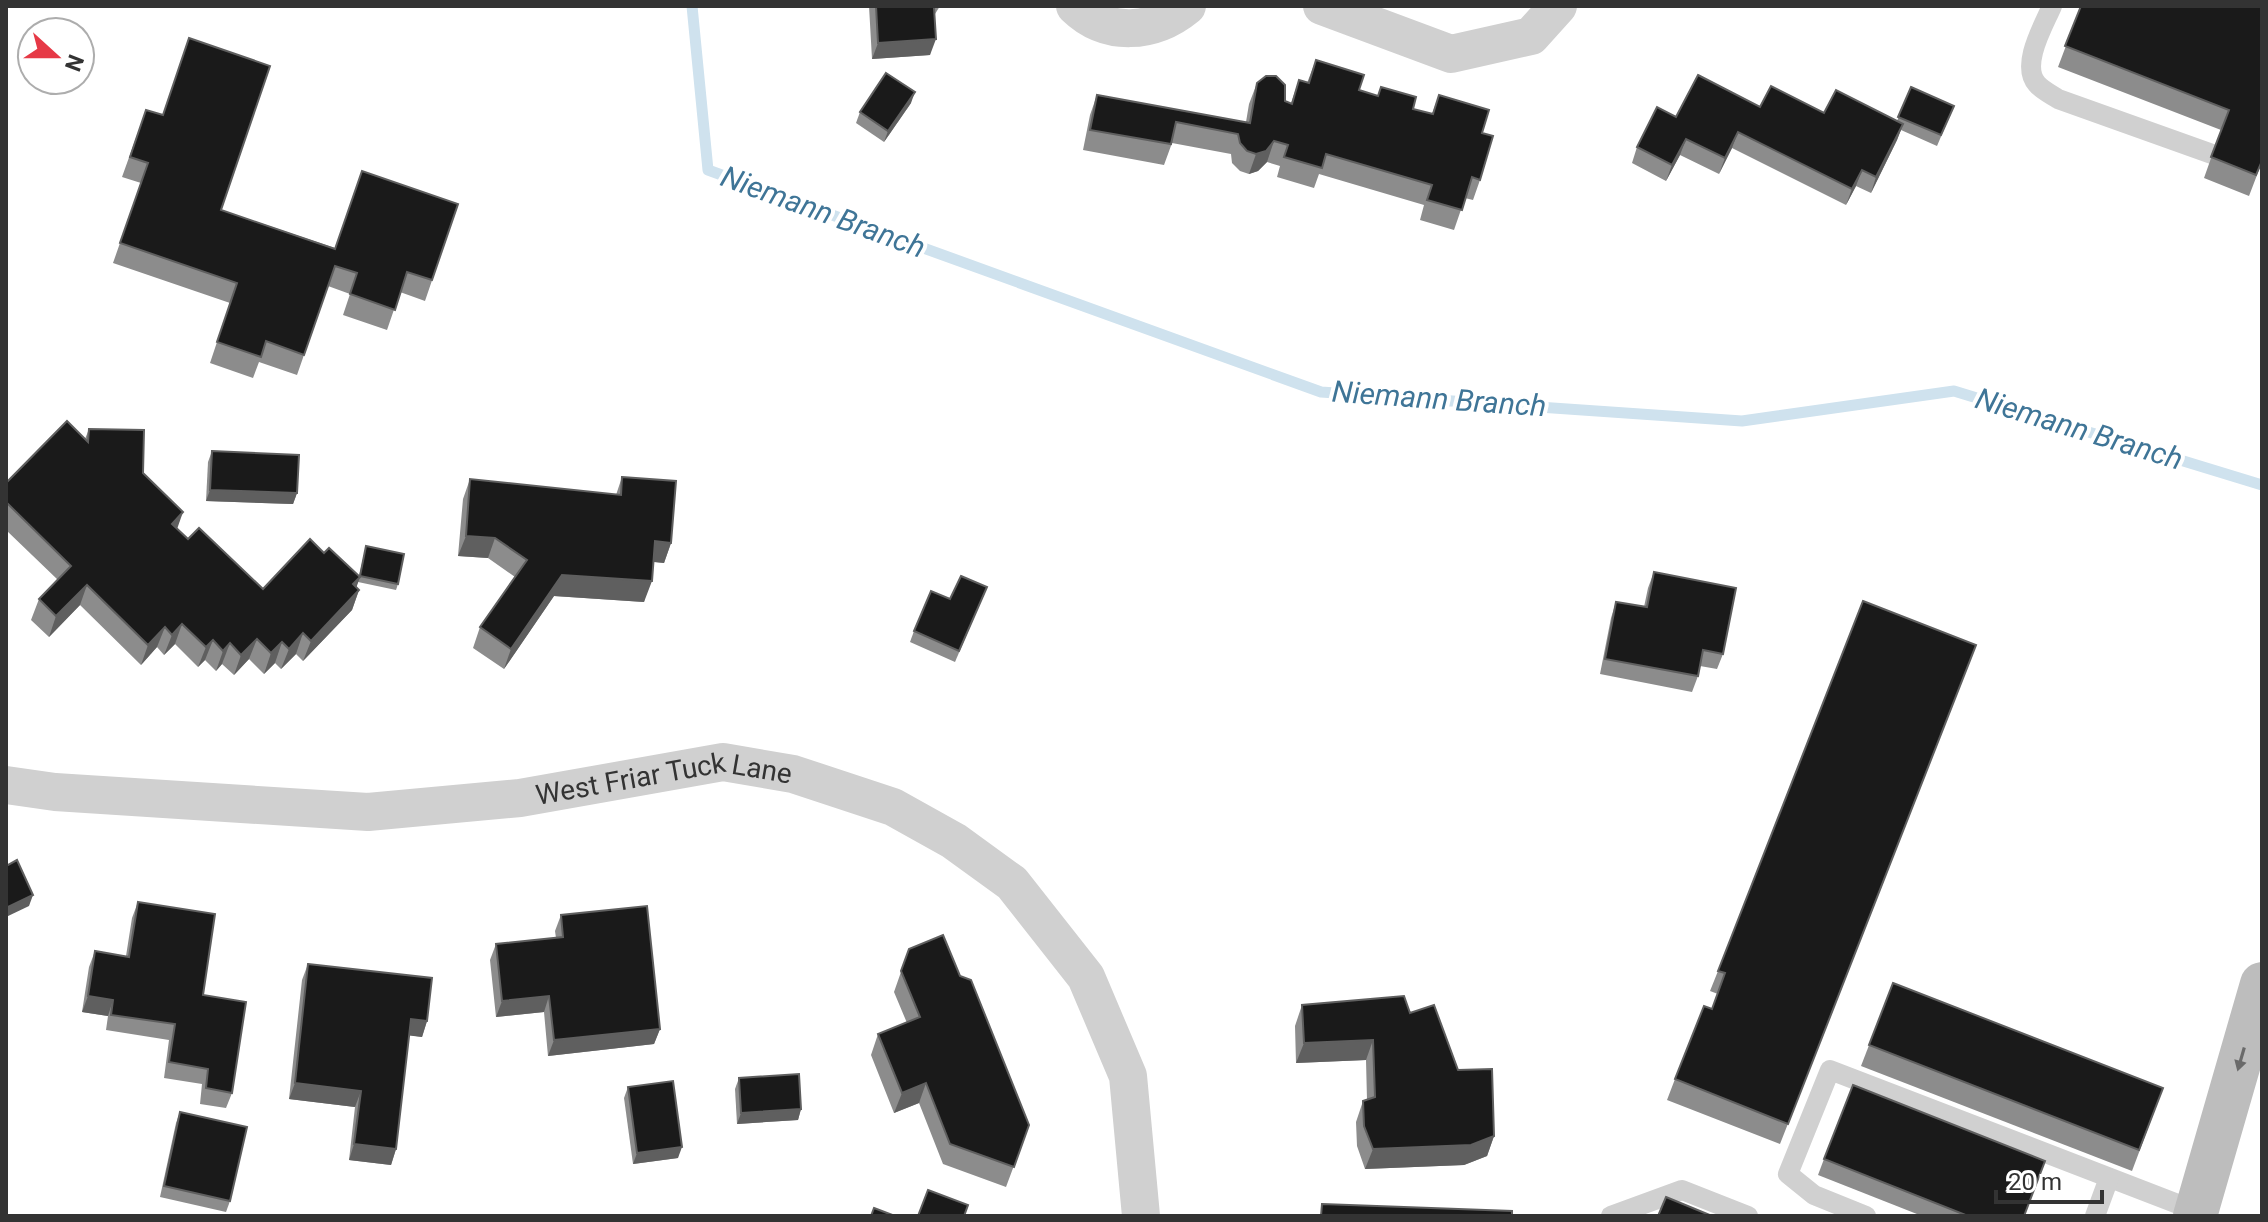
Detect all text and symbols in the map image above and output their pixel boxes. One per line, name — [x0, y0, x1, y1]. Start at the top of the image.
north arrow — [16, 16, 96, 96]
text: N — [60, 51, 89, 75]
water label: Niemann Branch — [716, 158, 930, 265]
water label: Niemann Branch — [1331, 374, 1547, 423]
water label: Niemann Branch — [1971, 380, 2187, 477]
street label: West Friar Tuck Lane — [533, 746, 795, 812]
one-way arrow — [2234, 1046, 2246, 1071]
scale bar — [1996, 1154, 2102, 1204]
text: 20 m — [2008, 1168, 2062, 1196]

